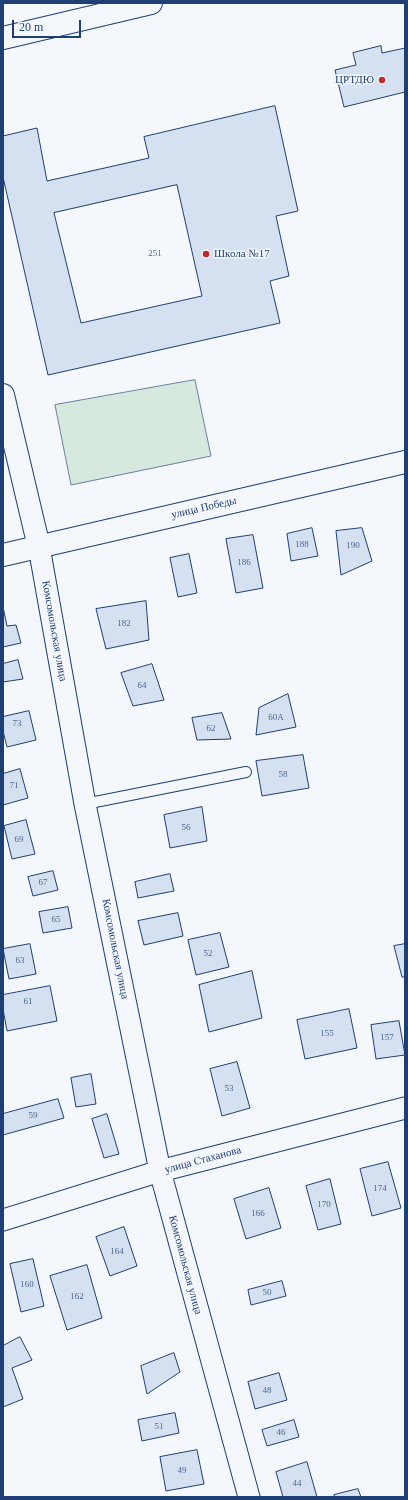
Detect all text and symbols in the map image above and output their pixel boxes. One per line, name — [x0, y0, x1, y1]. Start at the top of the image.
scale bar — [14, 12, 83, 38]
text: 20 m — [19, 20, 43, 34]
place label: ЦРТДЮ — [335, 73, 374, 87]
marker: ЦРТДЮ — [377, 75, 387, 85]
place label: Школа №17 — [214, 247, 270, 261]
house number: 251 — [148, 249, 162, 259]
marker: Школа №17 — [201, 249, 211, 259]
street label: улица Победы — [170, 494, 238, 522]
house number: 188 — [295, 540, 309, 550]
house number: 190 — [346, 541, 360, 551]
house number: 186 — [237, 558, 251, 568]
street label: Комсомольская улица — [39, 580, 69, 682]
house number: 182 — [117, 619, 131, 629]
house number: 64 — [138, 681, 146, 691]
house number: 60А — [268, 713, 284, 723]
house number: 73 — [12, 719, 22, 729]
house number: 62 — [206, 724, 216, 734]
house number: 58 — [278, 770, 288, 780]
house number: 71 — [10, 781, 18, 791]
house number: 56 — [182, 823, 190, 833]
house number: 69 — [14, 835, 24, 845]
house number: 67 — [38, 878, 48, 888]
street label: Комсомольская улица — [99, 898, 131, 1000]
house number: 65 — [52, 915, 60, 925]
house number: 52 — [204, 949, 212, 959]
house number: 63 — [16, 956, 24, 966]
house number: 61 — [24, 997, 32, 1007]
house number: 155 — [320, 1029, 334, 1039]
house number: 157 — [380, 1033, 394, 1043]
house number: 53 — [224, 1084, 234, 1094]
house number: 59 — [28, 1111, 38, 1121]
street label: улица Стаханова — [163, 1143, 243, 1177]
house number: 174 — [373, 1184, 387, 1194]
house number: 170 — [317, 1200, 331, 1210]
house number: 166 — [251, 1209, 265, 1219]
street label: Комсомольская улица — [165, 1214, 205, 1316]
house number: 164 — [110, 1247, 124, 1257]
house number: 160 — [20, 1280, 34, 1290]
house number: 50 — [262, 1288, 272, 1298]
house number: 162 — [70, 1292, 84, 1302]
house number: 48 — [262, 1386, 272, 1396]
house number: 51 — [154, 1422, 164, 1432]
house number: 46 — [276, 1428, 286, 1438]
house number: 49 — [178, 1466, 186, 1476]
house number: 44 — [292, 1479, 302, 1489]

